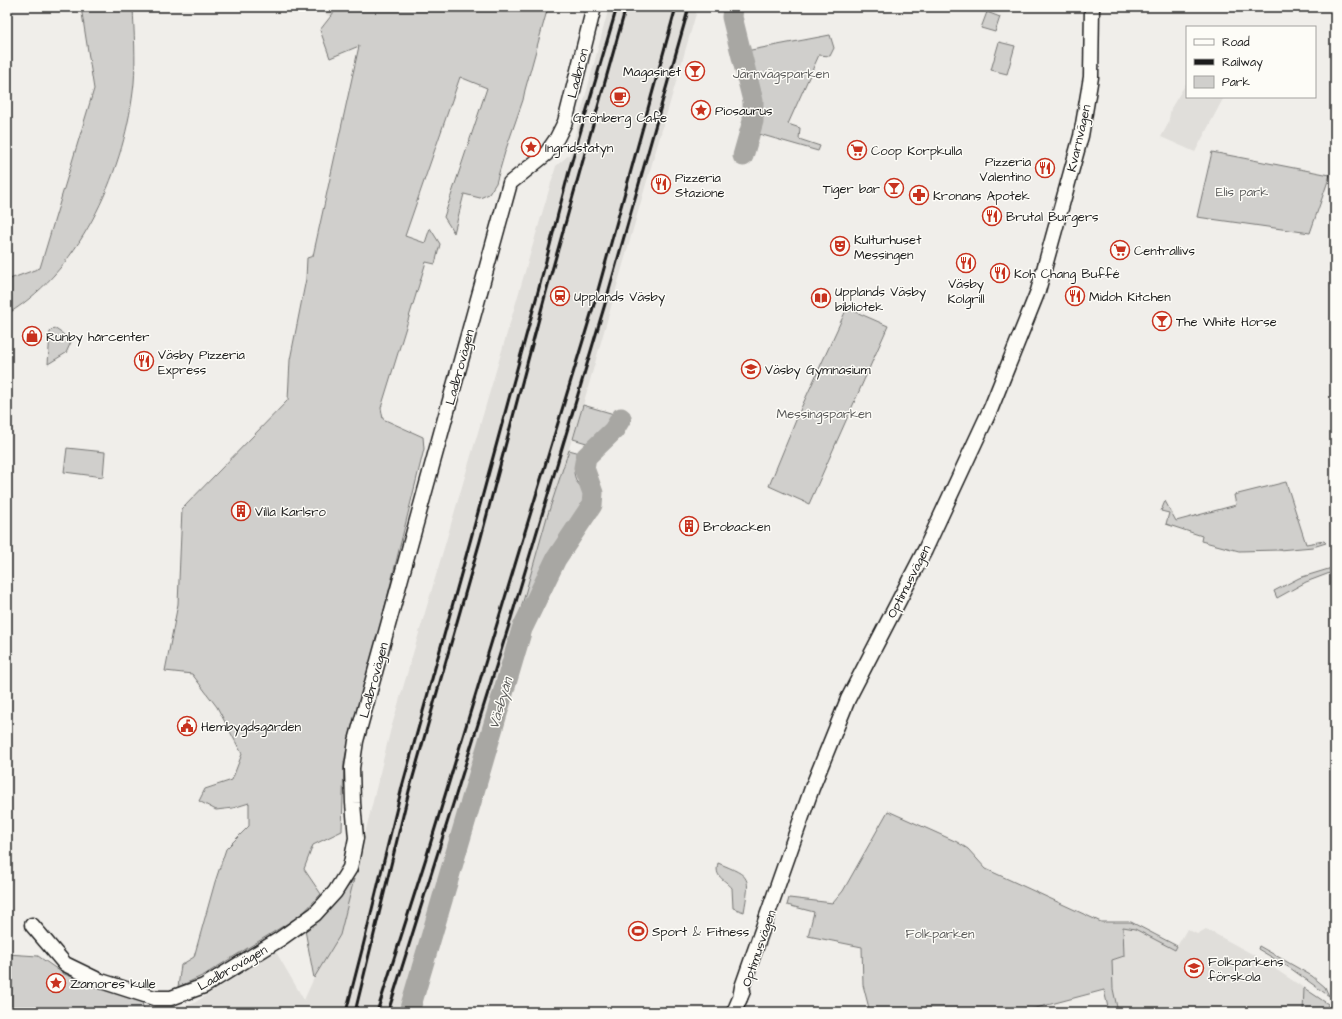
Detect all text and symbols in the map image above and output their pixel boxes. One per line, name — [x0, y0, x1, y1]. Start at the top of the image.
legend — [1186, 26, 1316, 98]
text: Road — [1222, 34, 1250, 51]
street label: Ladbron — [563, 46, 593, 100]
text: Railway — [1222, 54, 1263, 72]
bar icon: Magasinet — [684, 60, 706, 82]
place label: Magasinet — [623, 63, 682, 82]
park label: Järnvägsparken — [733, 65, 830, 84]
text: Park — [1222, 74, 1250, 91]
cafe icon: Grönberg Cafe — [609, 86, 631, 108]
place icon: Piosaurus — [690, 99, 712, 121]
place label: Piosaurus — [715, 102, 773, 120]
street label: Kvarnvägen — [1063, 102, 1097, 174]
place label: Grönberg Cafe — [573, 109, 667, 128]
place icon: Ingridstatyn — [520, 136, 542, 158]
place label: Ingridstatyn — [545, 139, 614, 158]
supermarket icon: Coop Korpkulla — [846, 139, 868, 161]
place label: Coop Korpkulla — [871, 142, 963, 160]
place label: Pizzeria Valentino — [980, 153, 1032, 186]
restaurant icon: Pizzeria Valentino — [1034, 157, 1056, 179]
place label: Pizzeria Stazione — [675, 169, 724, 202]
restaurant icon: Pizzeria Stazione — [650, 173, 672, 195]
bar icon: Tiger bar — [883, 177, 905, 199]
place label: Tiger bar — [823, 180, 880, 199]
park label: Elis park — [1216, 183, 1268, 201]
pharmacy icon: Kronans Apotek — [908, 184, 930, 206]
place label: Kronans Apotek — [933, 187, 1030, 205]
restaurant icon: Brutal Burgers — [981, 205, 1003, 227]
place label: Brutal Burgers — [1006, 208, 1099, 227]
place label: Kulturhuset Messingen — [854, 231, 922, 265]
theatre icon: Kulturhuset Messingen — [829, 235, 851, 257]
supermarket icon: Centrallivs — [1109, 239, 1131, 261]
place label: Centrallivs — [1134, 242, 1196, 260]
restaurant icon: Väsby Kolgrill — [955, 252, 977, 274]
restaurant icon: Koh Chang Buffé — [989, 262, 1011, 284]
place label: Koh Chang Buffé — [1014, 265, 1120, 284]
place label: Väsby Kolgrill — [947, 275, 985, 309]
place label: Upplands Väsby bibliotek — [835, 283, 926, 316]
station icon: Upplands Väsby — [549, 285, 571, 307]
restaurant icon: Midoh Kitchen — [1064, 285, 1086, 307]
library icon: Upplands Väsby bibliotek — [810, 287, 832, 309]
place label: Upplands Väsby — [574, 288, 665, 307]
place label: Midoh Kitchen — [1089, 288, 1171, 306]
bar icon: The White Horse — [1151, 310, 1173, 332]
place label: The White Horse — [1176, 313, 1277, 331]
shop icon: Runby hårcenter — [21, 325, 43, 347]
street label: Ladbrovägen — [441, 327, 480, 407]
place label: Runby hårcenter — [46, 328, 149, 347]
place label: Väsby Pizzeria Express — [158, 346, 245, 379]
restaurant icon: Väsby Pizzeria Express — [133, 350, 155, 372]
school or university icon: Väsby Gymnasium — [740, 358, 762, 380]
place label: Väsby Gymnasium — [765, 361, 871, 380]
park label: Messingsparken — [776, 405, 872, 424]
building icon: Villa Karlsro — [230, 500, 252, 522]
place label: Villa Karlsro — [255, 503, 326, 521]
building icon: Brobacken — [678, 515, 700, 537]
place label: Brobacken — [703, 518, 771, 536]
street label: Optimusvägen — [883, 541, 936, 622]
street label: Ladbrovägen — [355, 640, 394, 720]
water label: Väsbyån — [484, 674, 518, 731]
public building icon: Hembygdsgården — [176, 715, 198, 737]
place label: Hembygdsgården — [201, 718, 302, 737]
street label: Optimusvägen — [737, 907, 782, 989]
sports icon: Sport & Fitness — [627, 920, 649, 942]
place label: Sport & Fitness — [652, 923, 750, 941]
park label: Folkparken — [906, 925, 975, 943]
street label: Ladbrovägen — [194, 940, 272, 996]
place label: Folkparkens förskola — [1208, 953, 1284, 986]
school or university icon: Folkparkens förskola — [1183, 957, 1205, 979]
place icon: Zamores kulle — [45, 972, 67, 994]
place label: Zamores kulle — [70, 975, 156, 993]

